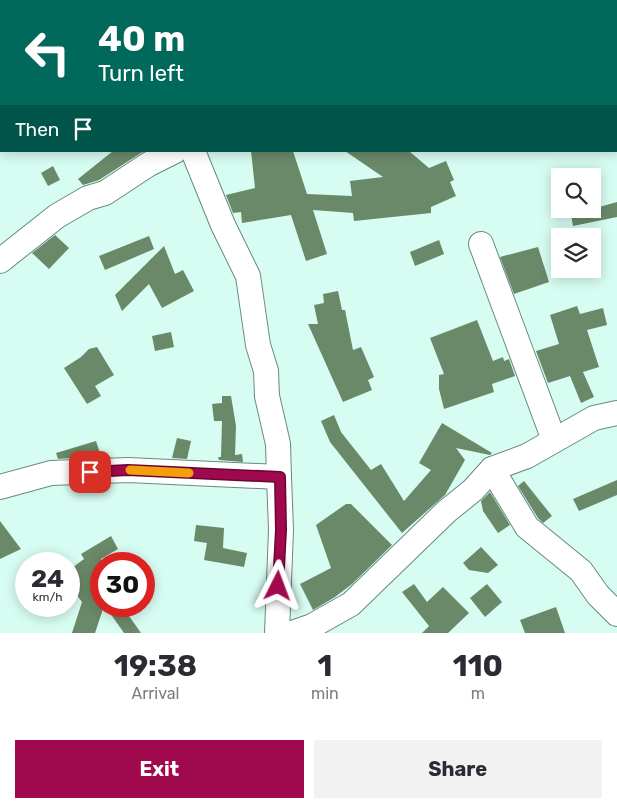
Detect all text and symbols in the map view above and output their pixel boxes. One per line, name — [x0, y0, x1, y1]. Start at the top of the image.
text: 40 m — [98, 18, 185, 60]
icon: left — [15, 20, 80, 85]
text: Turn left — [98, 60, 184, 87]
icon: arrive — [69, 115, 97, 143]
text: Then — [15, 118, 59, 141]
map controls — [551, 168, 601, 278]
button: search — [551, 168, 601, 218]
button: layers — [551, 228, 601, 278]
pin — [69, 451, 111, 493]
icon: arrive — [76, 458, 104, 486]
speed limit sign: 30 — [90, 552, 155, 617]
position arrow — [251, 559, 303, 611]
text: 24 — [31, 564, 64, 593]
text: km/h — [33, 590, 62, 604]
text: 19:38 — [114, 648, 197, 684]
text: 1 — [317, 648, 332, 684]
text: 110 — [453, 648, 503, 684]
text: Arrival — [131, 684, 179, 703]
text: min — [311, 684, 339, 703]
text: m — [471, 684, 485, 703]
button: Exit — [15, 740, 304, 798]
button: Share — [314, 740, 602, 798]

